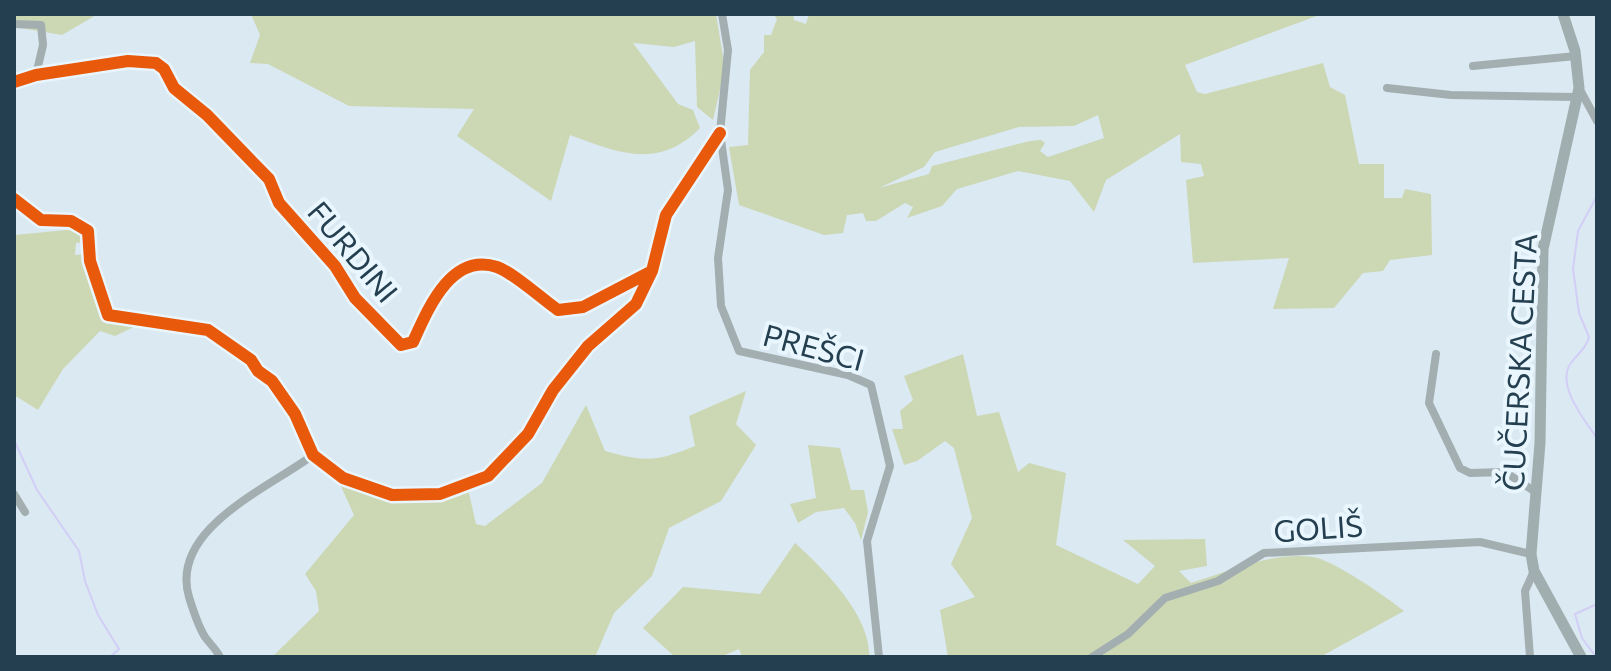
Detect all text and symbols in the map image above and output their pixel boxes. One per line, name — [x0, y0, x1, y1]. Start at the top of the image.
street label: FURDINI — [301, 193, 407, 309]
street label: ČUČERSKA CESTA — [1493, 232, 1543, 492]
street label: PREŠCI — [759, 315, 869, 377]
street label: GOLIŠ — [1272, 505, 1364, 549]

